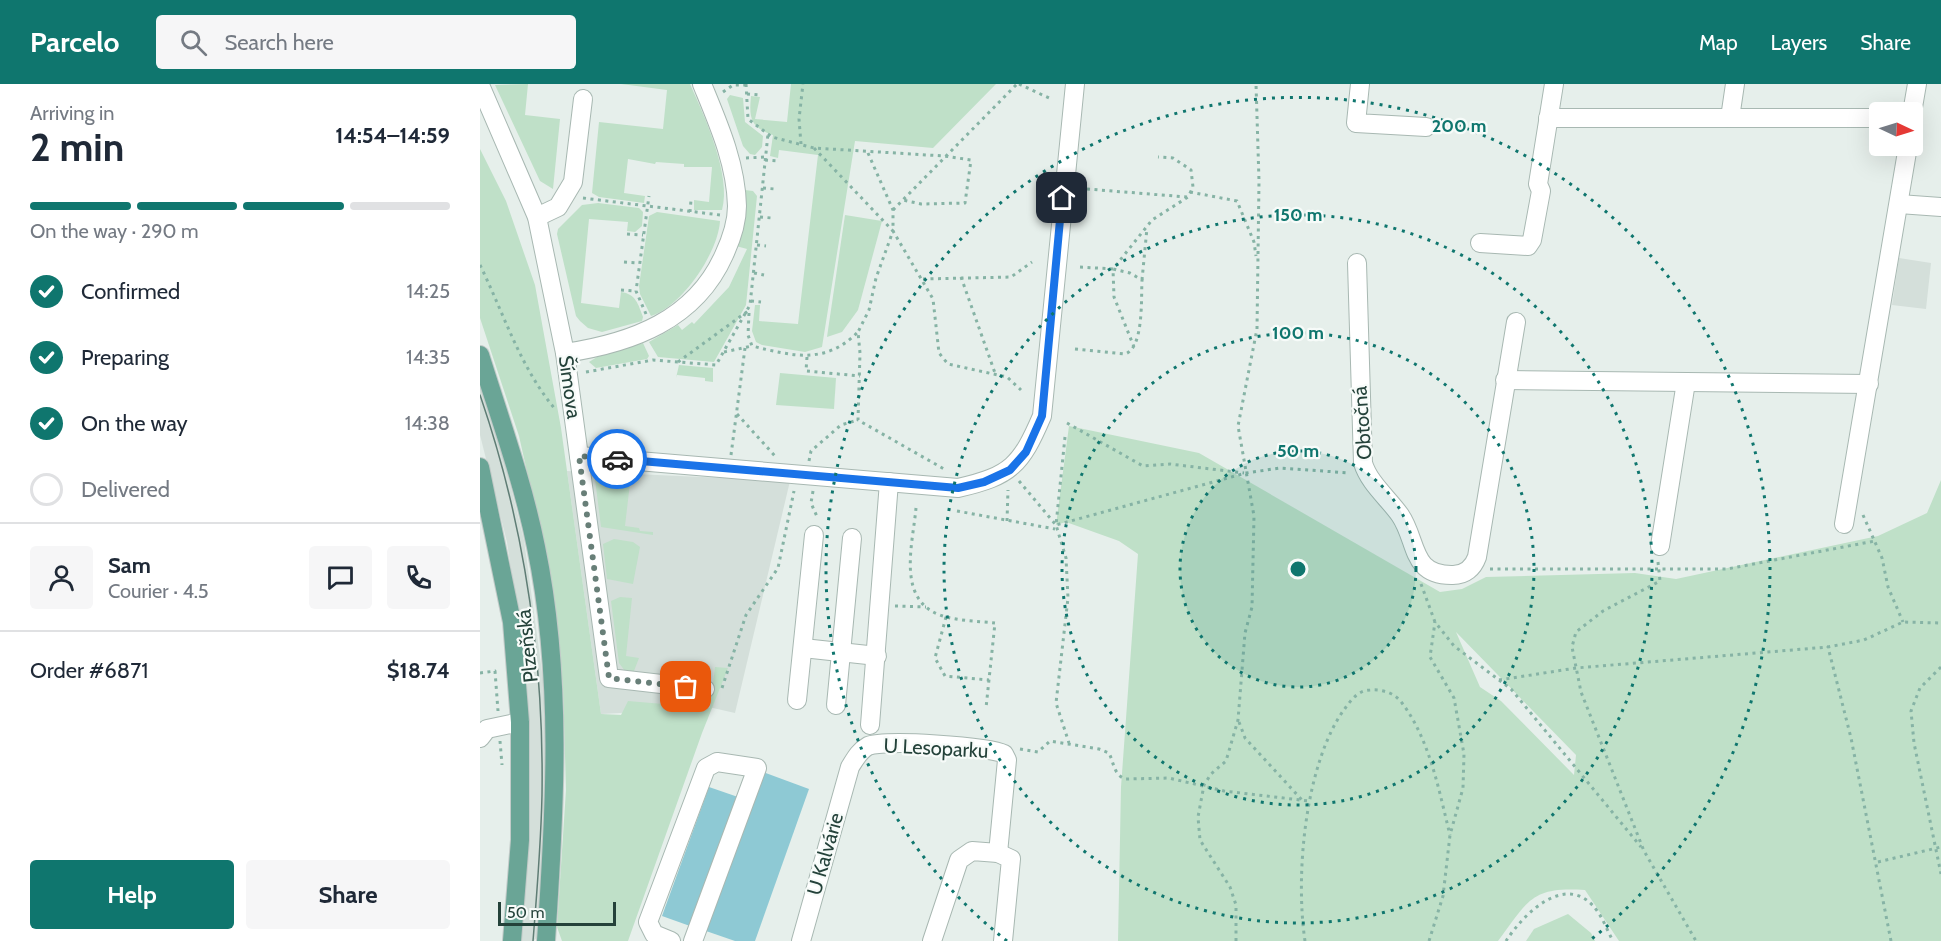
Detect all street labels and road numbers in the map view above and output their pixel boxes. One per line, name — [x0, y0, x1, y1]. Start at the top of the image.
street label: Šímova — [554, 354, 586, 420]
street label: Obtočná — [1347, 385, 1377, 461]
street label: Plzeňská — [511, 608, 543, 684]
street label: U Lesoparku — [883, 733, 989, 763]
street label: U Kalvárie — [802, 810, 848, 898]

